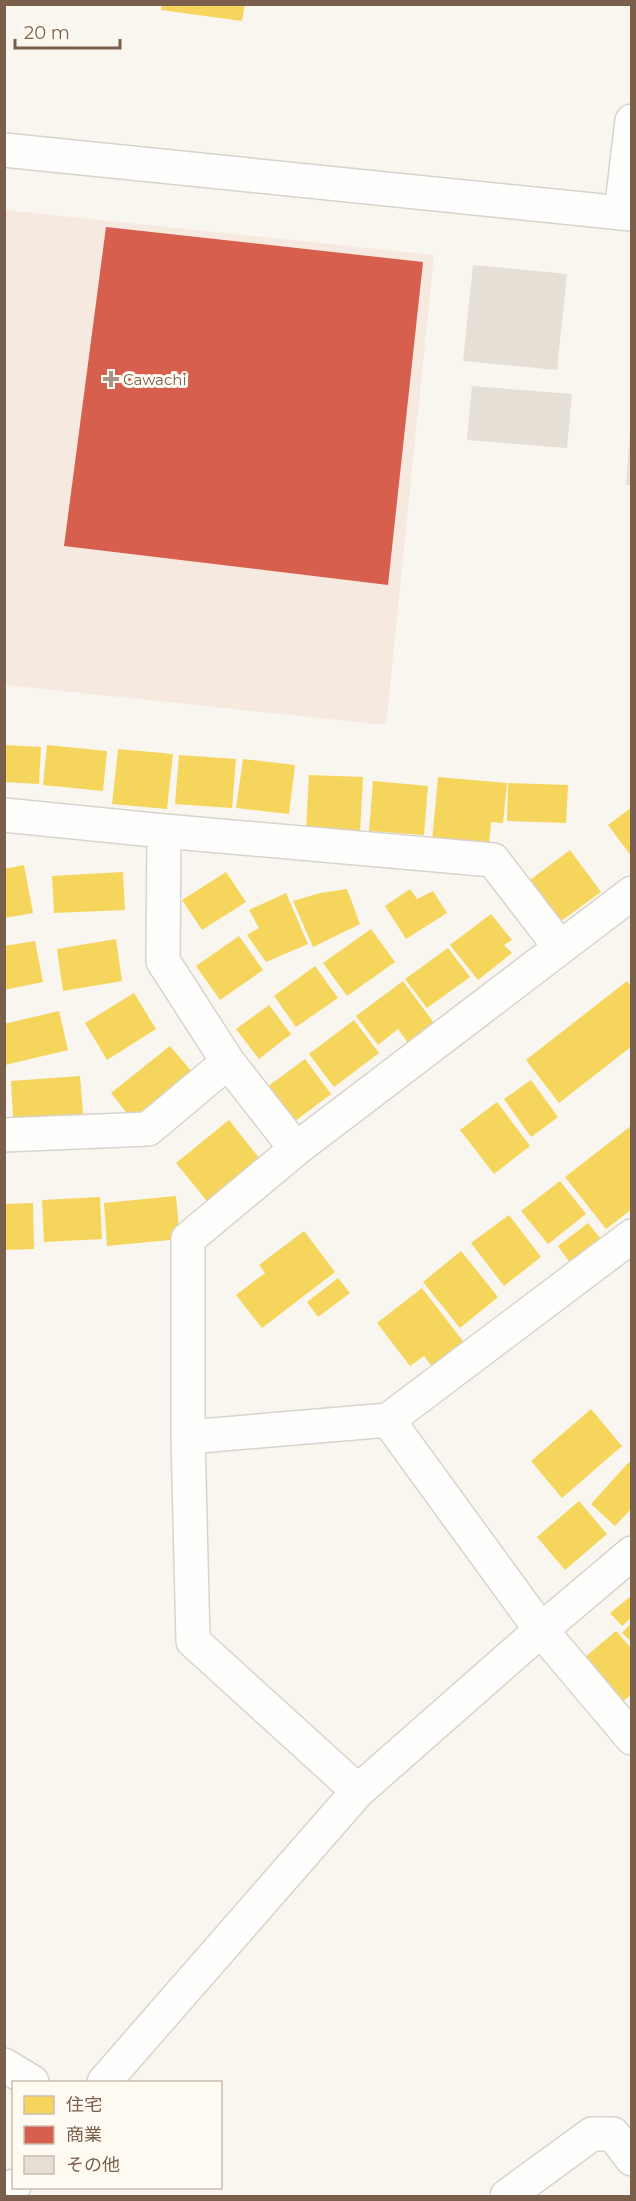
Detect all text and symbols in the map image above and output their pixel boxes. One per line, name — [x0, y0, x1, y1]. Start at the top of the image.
scale bar — [15, 12, 120, 50]
text: 20 m — [24, 22, 70, 44]
place label: Cawachi — [123, 370, 186, 389]
marker: Cawachi — [104, 372, 118, 386]
legend — [12, 2081, 222, 2189]
text: 住宅 — [66, 2094, 102, 2116]
text: 商業 — [66, 2124, 102, 2146]
text: その他 — [66, 2154, 120, 2176]

